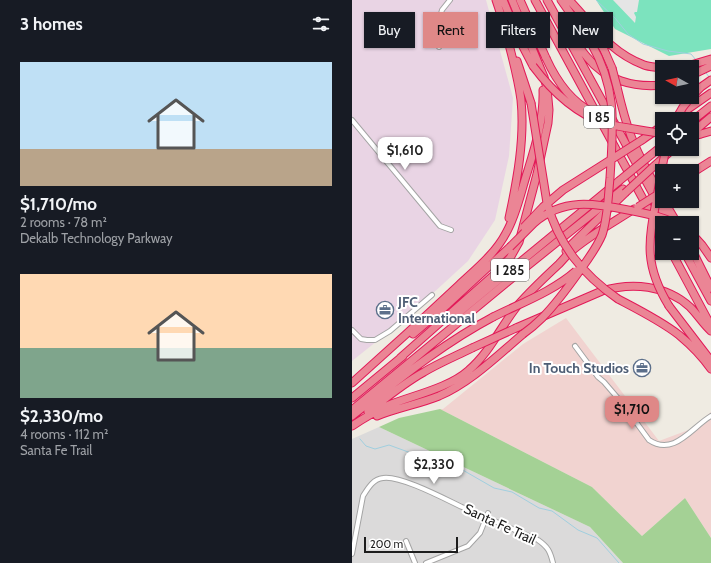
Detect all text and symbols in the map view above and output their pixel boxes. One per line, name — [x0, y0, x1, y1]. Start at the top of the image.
chip: Buy — [364, 12, 415, 48]
chip: Rent — [423, 12, 478, 48]
chip: Filters — [486, 12, 550, 48]
chip: New — [558, 12, 613, 48]
icon: filters — [310, 13, 332, 35]
text: 3 homes — [20, 14, 83, 34]
north arrow — [655, 60, 699, 104]
map controls — [655, 60, 699, 260]
icon: home — [140, 88, 212, 160]
road number: I 85 — [584, 106, 614, 128]
button: locate — [655, 112, 699, 156]
pin: $1,610 — [372, 137, 438, 171]
text: $1,610 — [387, 142, 423, 158]
button: + — [655, 164, 699, 208]
text: $1,710/mo — [20, 194, 97, 214]
text: 2 rooms · 78 m² — [20, 214, 107, 230]
button: − — [655, 216, 699, 260]
text: Dekalb Technology Parkway — [20, 230, 173, 246]
road number: I 285 — [491, 259, 529, 281]
place label: JFC International — [397, 293, 476, 327]
icon: home — [140, 300, 212, 372]
office icon: JFC International — [375, 300, 395, 320]
office icon: In Touch Studios — [632, 358, 652, 378]
place label: In Touch Studios — [529, 359, 629, 377]
pin: $1,710 — [599, 396, 665, 430]
text: $1,710 — [614, 401, 650, 417]
text: $2,330/mo — [20, 406, 103, 426]
text: 4 rooms · 112 m² — [20, 426, 108, 442]
text: Santa Fe Trail — [20, 442, 92, 458]
pin: $2,330 — [401, 451, 467, 485]
text: $2,330 — [414, 456, 454, 472]
street label: Santa Fe Trail — [461, 499, 540, 549]
scale bar — [364, 535, 458, 554]
text: 200 m — [370, 537, 403, 551]

